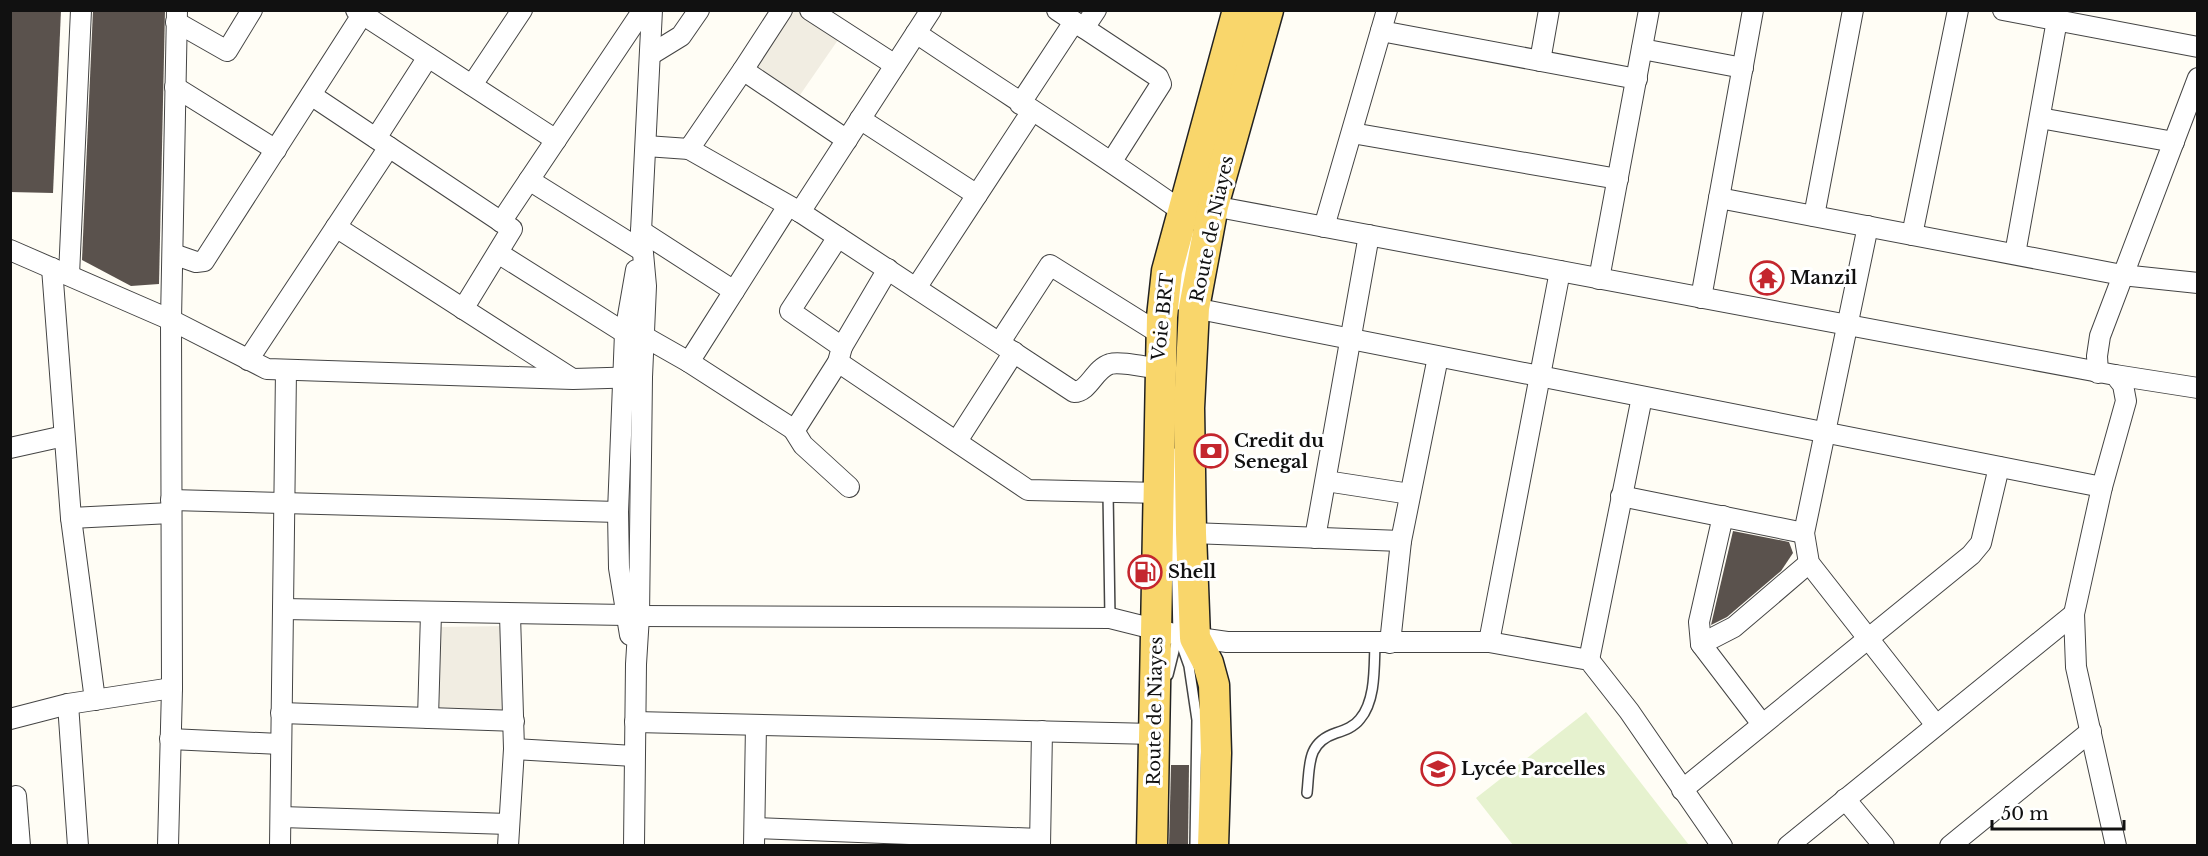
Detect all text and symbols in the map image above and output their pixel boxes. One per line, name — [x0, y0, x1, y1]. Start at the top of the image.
street label: Route de Niayes — [1186, 154, 1238, 304]
temple icon: Manzil — [1749, 260, 1785, 296]
place label: Manzil — [1790, 267, 1858, 289]
street label: Voie BRT — [1147, 272, 1179, 363]
place label: Credit du Senegal — [1234, 430, 1324, 473]
bank icon: Credit du Senegal — [1193, 433, 1229, 469]
fuel station icon: Shell — [1127, 554, 1163, 590]
place label: Shell — [1168, 561, 1217, 583]
street label: Route de Niayes — [1143, 636, 1167, 786]
school or university icon: Lycée Parcelles — [1420, 751, 1456, 787]
place label: Lycée Parcelles — [1461, 758, 1605, 780]
scale bar — [1992, 793, 2124, 831]
text: 50 m — [2001, 803, 2049, 825]

